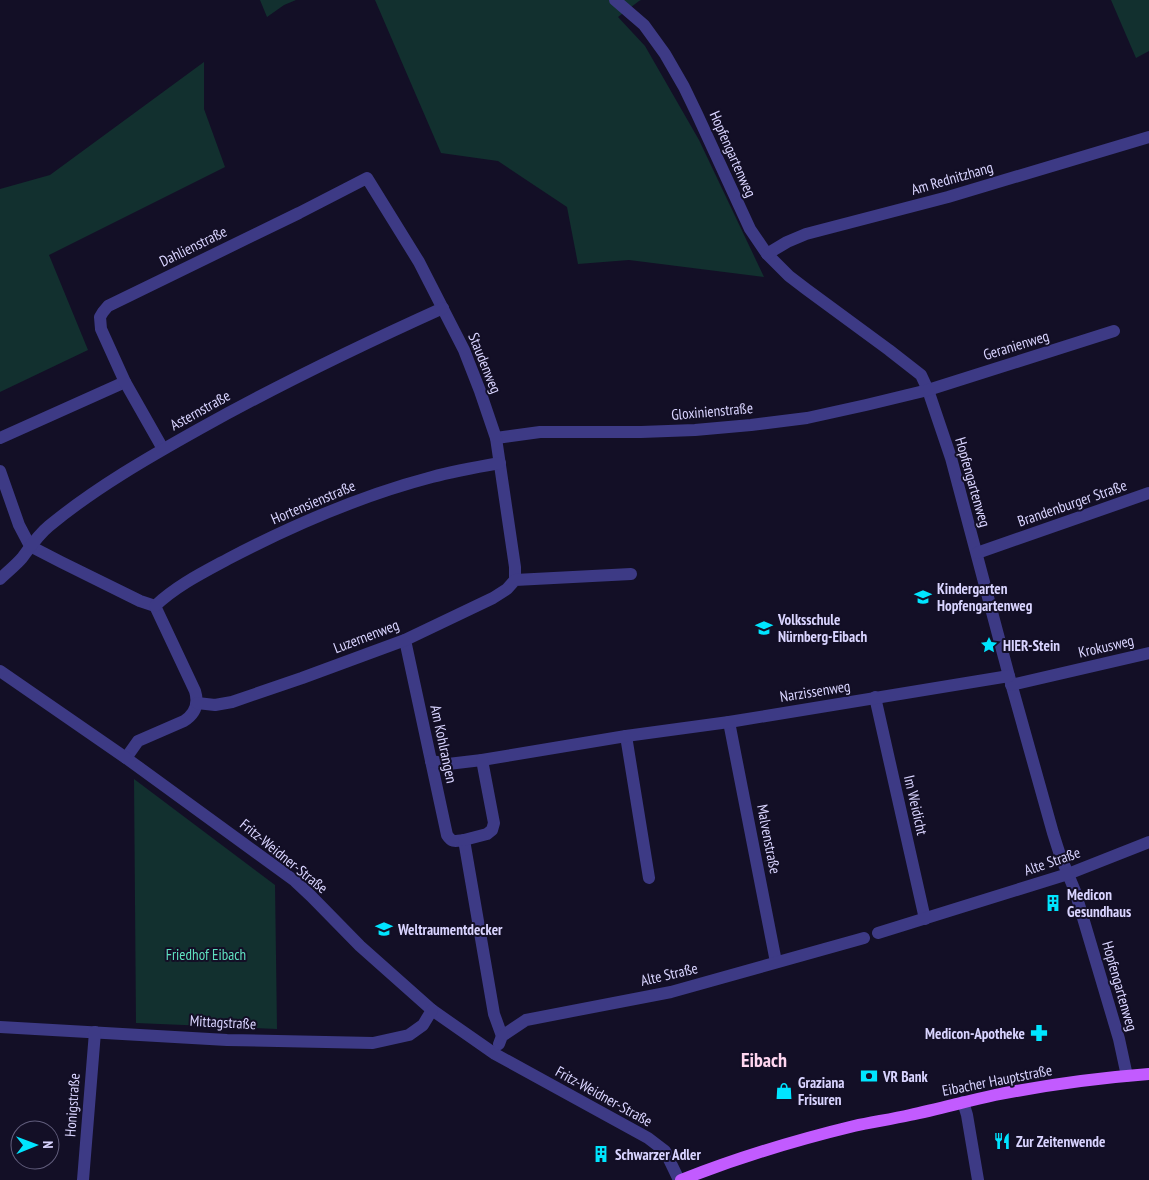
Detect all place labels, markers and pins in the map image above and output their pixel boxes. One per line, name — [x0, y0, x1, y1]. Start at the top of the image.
place label: Kindergarten Hopfengartenweg — [937, 579, 1033, 615]
school or university icon: Kindergarten Hopfengartenweg — [913, 587, 933, 607]
place label: Volksschule Nürnberg-Eibach — [777, 610, 867, 646]
school or university icon: Volksschule Nürnberg-Eibach — [754, 618, 774, 638]
place icon: HIER-Stein — [979, 635, 999, 655]
place label: HIER-Stein — [1003, 636, 1060, 655]
place label: Medicon Gesundhaus — [1067, 885, 1131, 921]
building icon: Medicon Gesundhaus — [1043, 893, 1063, 913]
school or university icon: Weltraumentdecker — [374, 919, 394, 939]
place label: Weltraumentdecker — [397, 920, 503, 939]
pharmacy icon: Medicon-Apotheke — [1029, 1023, 1049, 1043]
place label: Medicon-Apotheke — [925, 1024, 1025, 1043]
bank icon: VR Bank — [859, 1066, 879, 1086]
place label: VR Bank — [882, 1067, 928, 1086]
place label: Graziana Frisuren — [798, 1073, 844, 1109]
shop icon: Graziana Frisuren — [774, 1081, 794, 1101]
restaurant icon: Zur Zeitenwende — [992, 1131, 1012, 1151]
place label: Zur Zeitenwende — [1016, 1132, 1105, 1151]
building icon: Schwarzer Adler — [591, 1144, 611, 1164]
place label: Schwarzer Adler — [615, 1145, 701, 1164]

